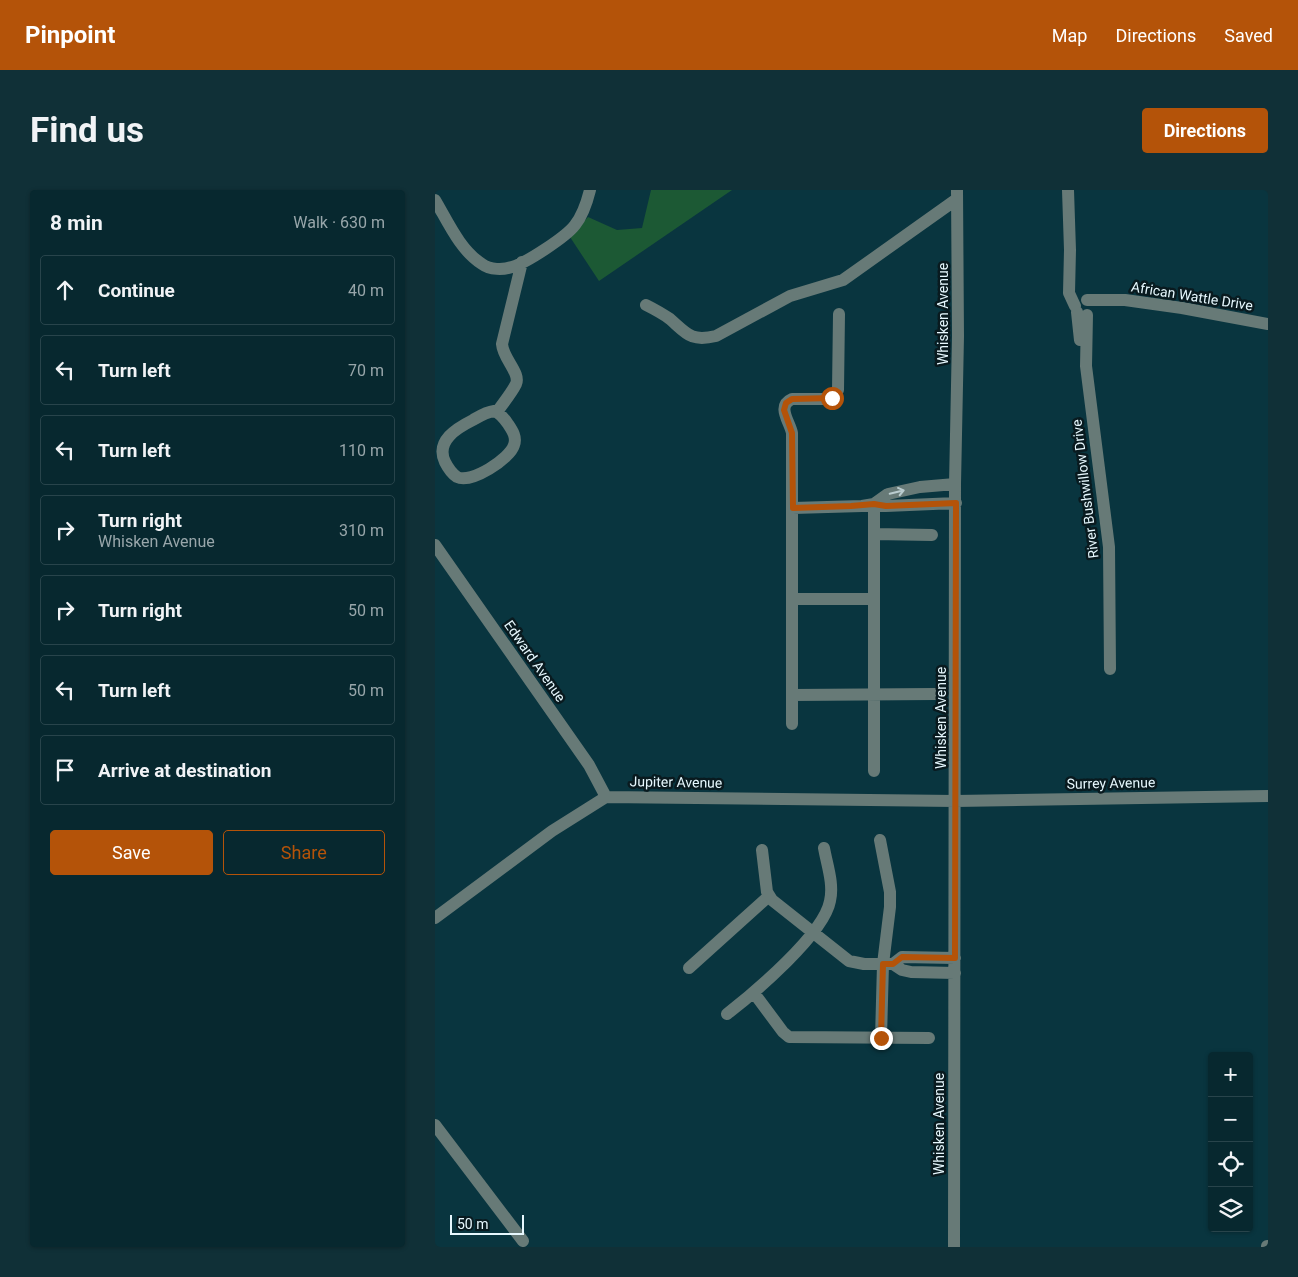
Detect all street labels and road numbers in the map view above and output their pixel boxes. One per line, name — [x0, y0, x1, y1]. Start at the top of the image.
street label: Whisken Avenue — [935, 263, 951, 365]
street label: African Wattle Drive — [1130, 278, 1254, 314]
street label: River Bushwillow Drive — [1069, 419, 1101, 559]
street label: Edward Avenue — [501, 617, 569, 705]
street label: Whisken Avenue — [933, 667, 949, 769]
street label: Jupiter Avenue — [630, 773, 722, 791]
street label: Surrey Avenue — [1067, 774, 1155, 792]
street label: Whisken Avenue — [931, 1073, 947, 1175]

